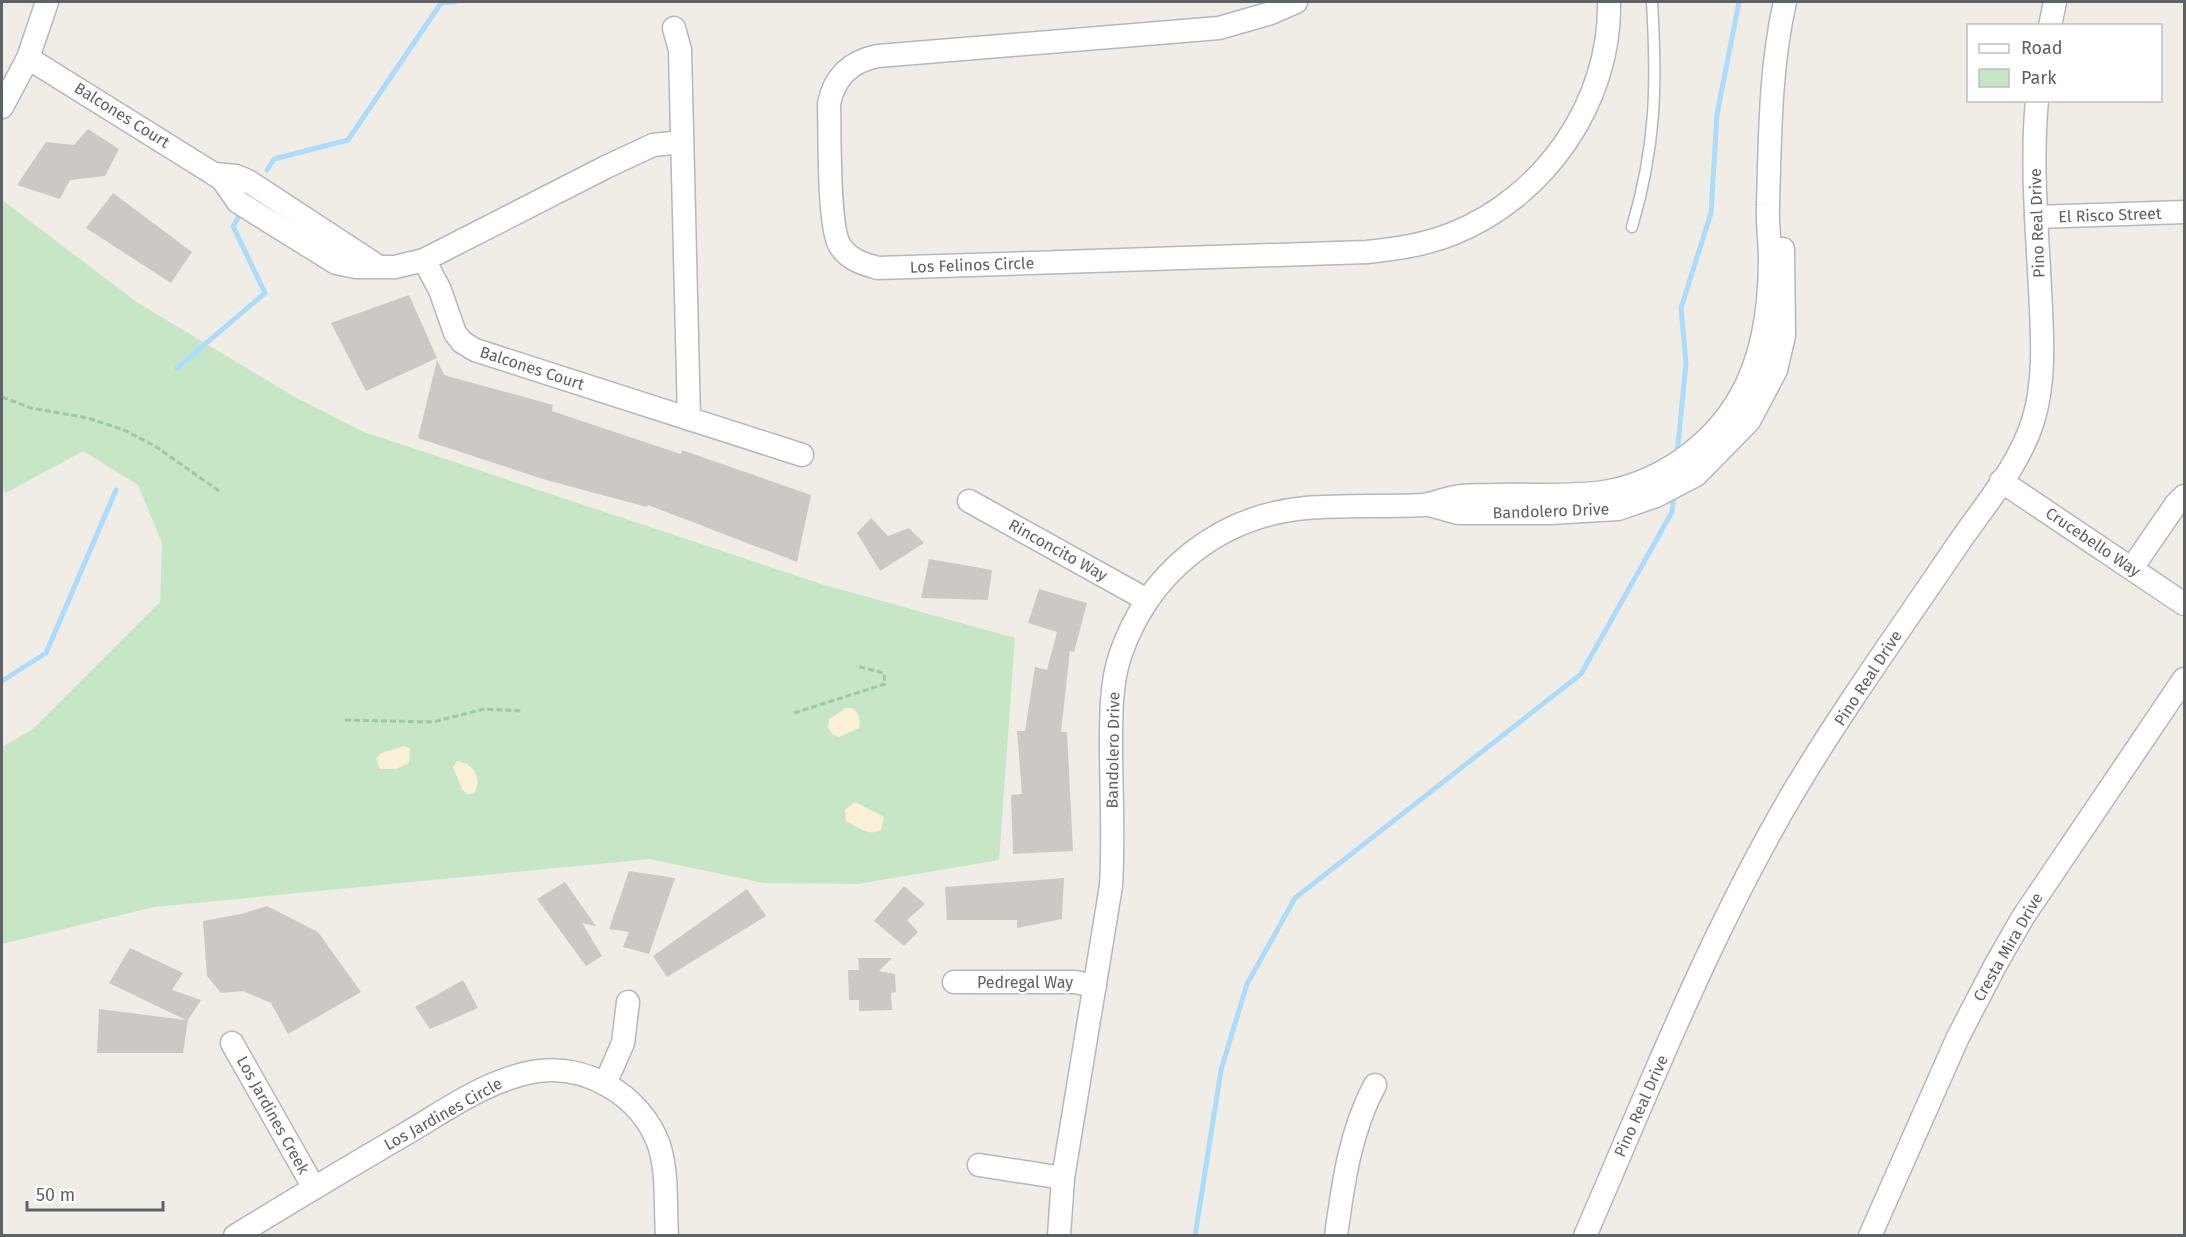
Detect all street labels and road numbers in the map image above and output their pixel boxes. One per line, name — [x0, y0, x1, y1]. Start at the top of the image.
street label: Balcones Court — [71, 78, 173, 152]
street label: Pino Real Drive — [2026, 168, 2048, 278]
street label: El Risco Street — [2058, 204, 2162, 226]
street label: Los Felinos Circle — [909, 253, 1035, 277]
street label: Balcones Court — [477, 342, 587, 394]
street label: Bandolero Drive — [1492, 499, 1610, 523]
street label: Crucebello Way — [2042, 503, 2144, 581]
street label: Rinconcito Way — [1005, 515, 1111, 585]
street label: Pino Real Drive — [1830, 627, 1906, 729]
street label: Bandolero Drive — [1102, 691, 1124, 809]
street label: Cresta Mira Drive — [1969, 889, 2047, 1005]
street label: Pedregal Way — [977, 973, 1073, 992]
street label: Pino Real Drive — [1610, 1052, 1672, 1160]
street label: Los Jardines Creek — [233, 1053, 314, 1178]
street label: Los Jardines Circle — [381, 1074, 505, 1154]

